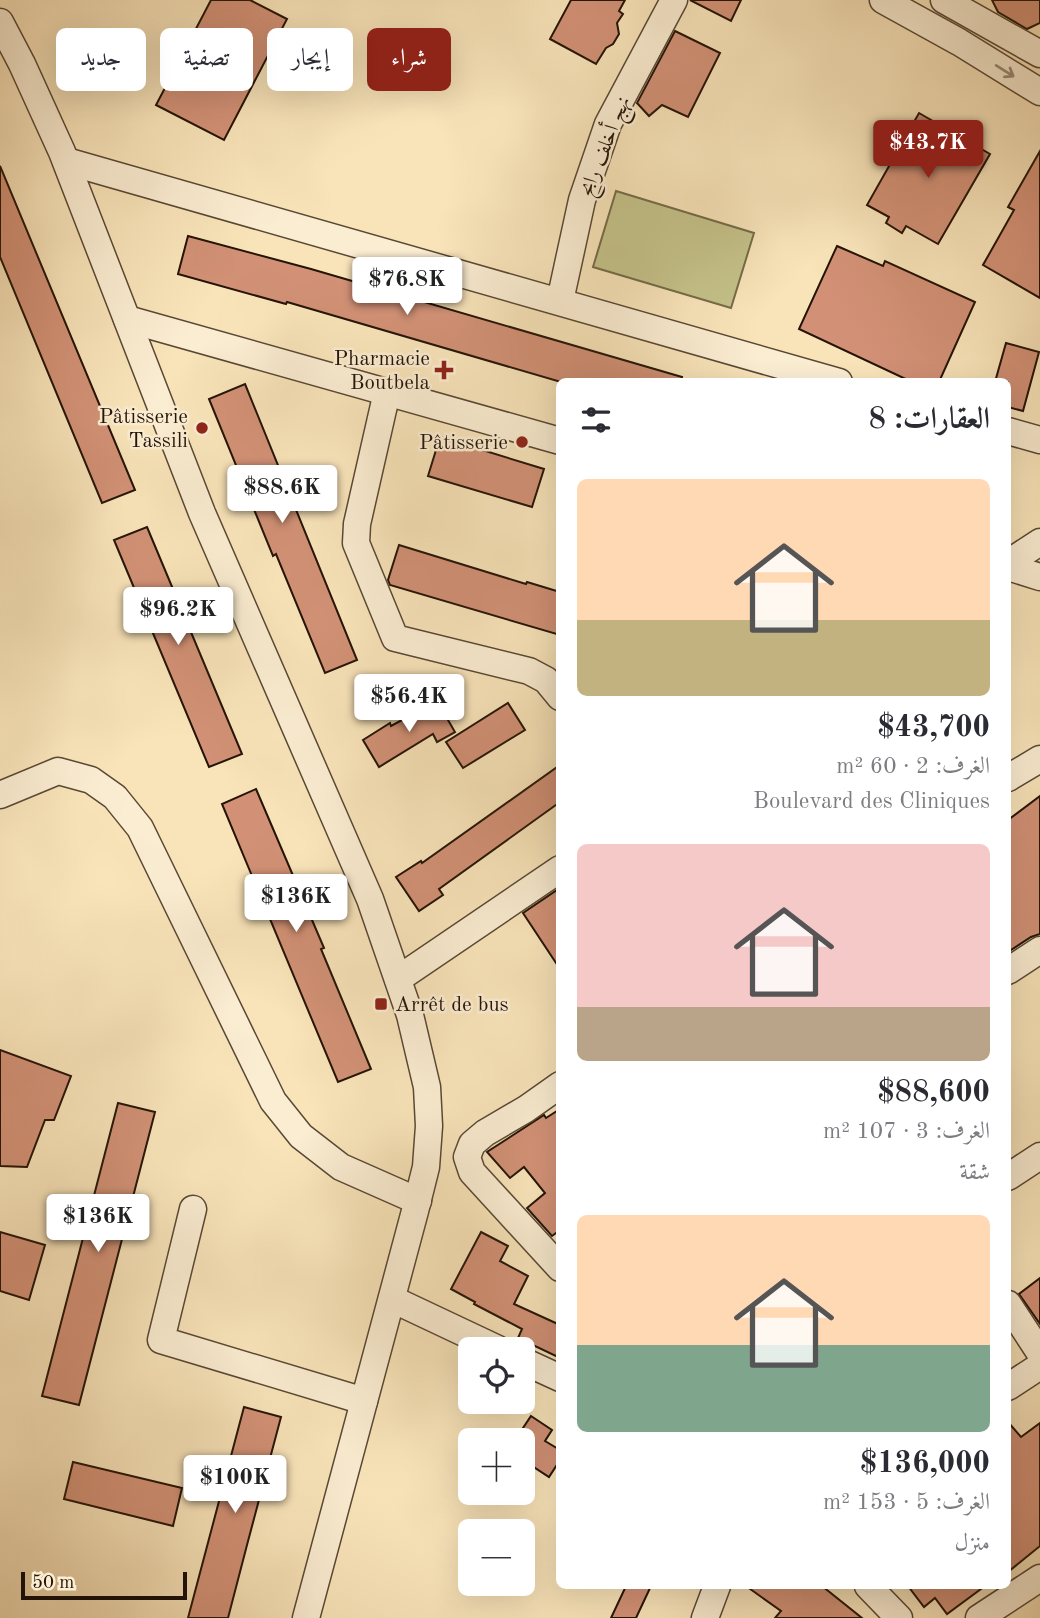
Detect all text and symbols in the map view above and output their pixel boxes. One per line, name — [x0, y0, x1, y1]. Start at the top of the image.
chip: جديد — [56, 28, 146, 91]
chip: تصفية — [160, 28, 253, 91]
chip: إيجار — [267, 28, 353, 91]
chip: شراء — [367, 28, 451, 91]
one-way arrow — [995, 64, 1015, 78]
street label: نهج أخلف رابح — [570, 91, 641, 202]
pin: $43.7K — [871, 120, 985, 180]
text: $43.7K — [889, 131, 967, 154]
pin: $76.8K — [350, 258, 464, 317]
text: $76.8K — [368, 268, 446, 291]
place label: Pharmacie Boutbela — [334, 349, 430, 394]
marker: Pharmacie Boutbela — [436, 362, 452, 378]
icon: filters — [577, 401, 615, 439]
text: العقارات: 8 — [869, 405, 990, 435]
place label: Pâtisserie Tassili — [99, 407, 188, 452]
marker: Pâtisserie Tassili — [194, 420, 210, 436]
place label: Pâtisserie — [419, 433, 508, 454]
marker: Pâtisserie — [514, 434, 530, 450]
pin: $88.6K — [225, 466, 339, 525]
text: $88.6K — [243, 476, 321, 499]
icon: home — [721, 525, 847, 651]
pin: $96.2K — [121, 588, 235, 647]
text: $96.2K — [139, 598, 217, 621]
pin: $56.4K — [352, 674, 466, 734]
text: $56.4K — [370, 685, 448, 708]
text: $43,700 — [877, 713, 990, 743]
text: الغرف: 2 · 60 m² — [836, 755, 990, 778]
text: Boulevard des Cliniques — [753, 790, 990, 813]
pin: $136K — [247, 874, 345, 934]
text: $136K — [260, 885, 332, 908]
icon: home — [721, 889, 847, 1015]
place label: Arrêt de bus — [395, 995, 509, 1016]
marker: Arrêt de bus — [373, 996, 389, 1012]
text: $88,600 — [877, 1078, 990, 1108]
text: الغرف: 3 · 107 m² — [823, 1120, 990, 1143]
text: شقة — [960, 1161, 990, 1184]
pin: $136K — [49, 1194, 147, 1254]
text: $136K — [62, 1205, 134, 1228]
icon: home — [721, 1260, 847, 1386]
map controls — [458, 1337, 535, 1596]
button: locate — [458, 1337, 535, 1414]
button: + — [458, 1428, 535, 1505]
text: $136,000 — [860, 1449, 990, 1479]
pin: $100K — [186, 1456, 284, 1515]
text: $100K — [199, 1466, 271, 1489]
text: الغرف: 5 · 153 m² — [823, 1491, 990, 1514]
button: − — [458, 1519, 535, 1596]
text: منزل — [955, 1532, 990, 1555]
scale bar — [21, 1569, 187, 1601]
text: 50 m — [32, 1574, 74, 1593]

